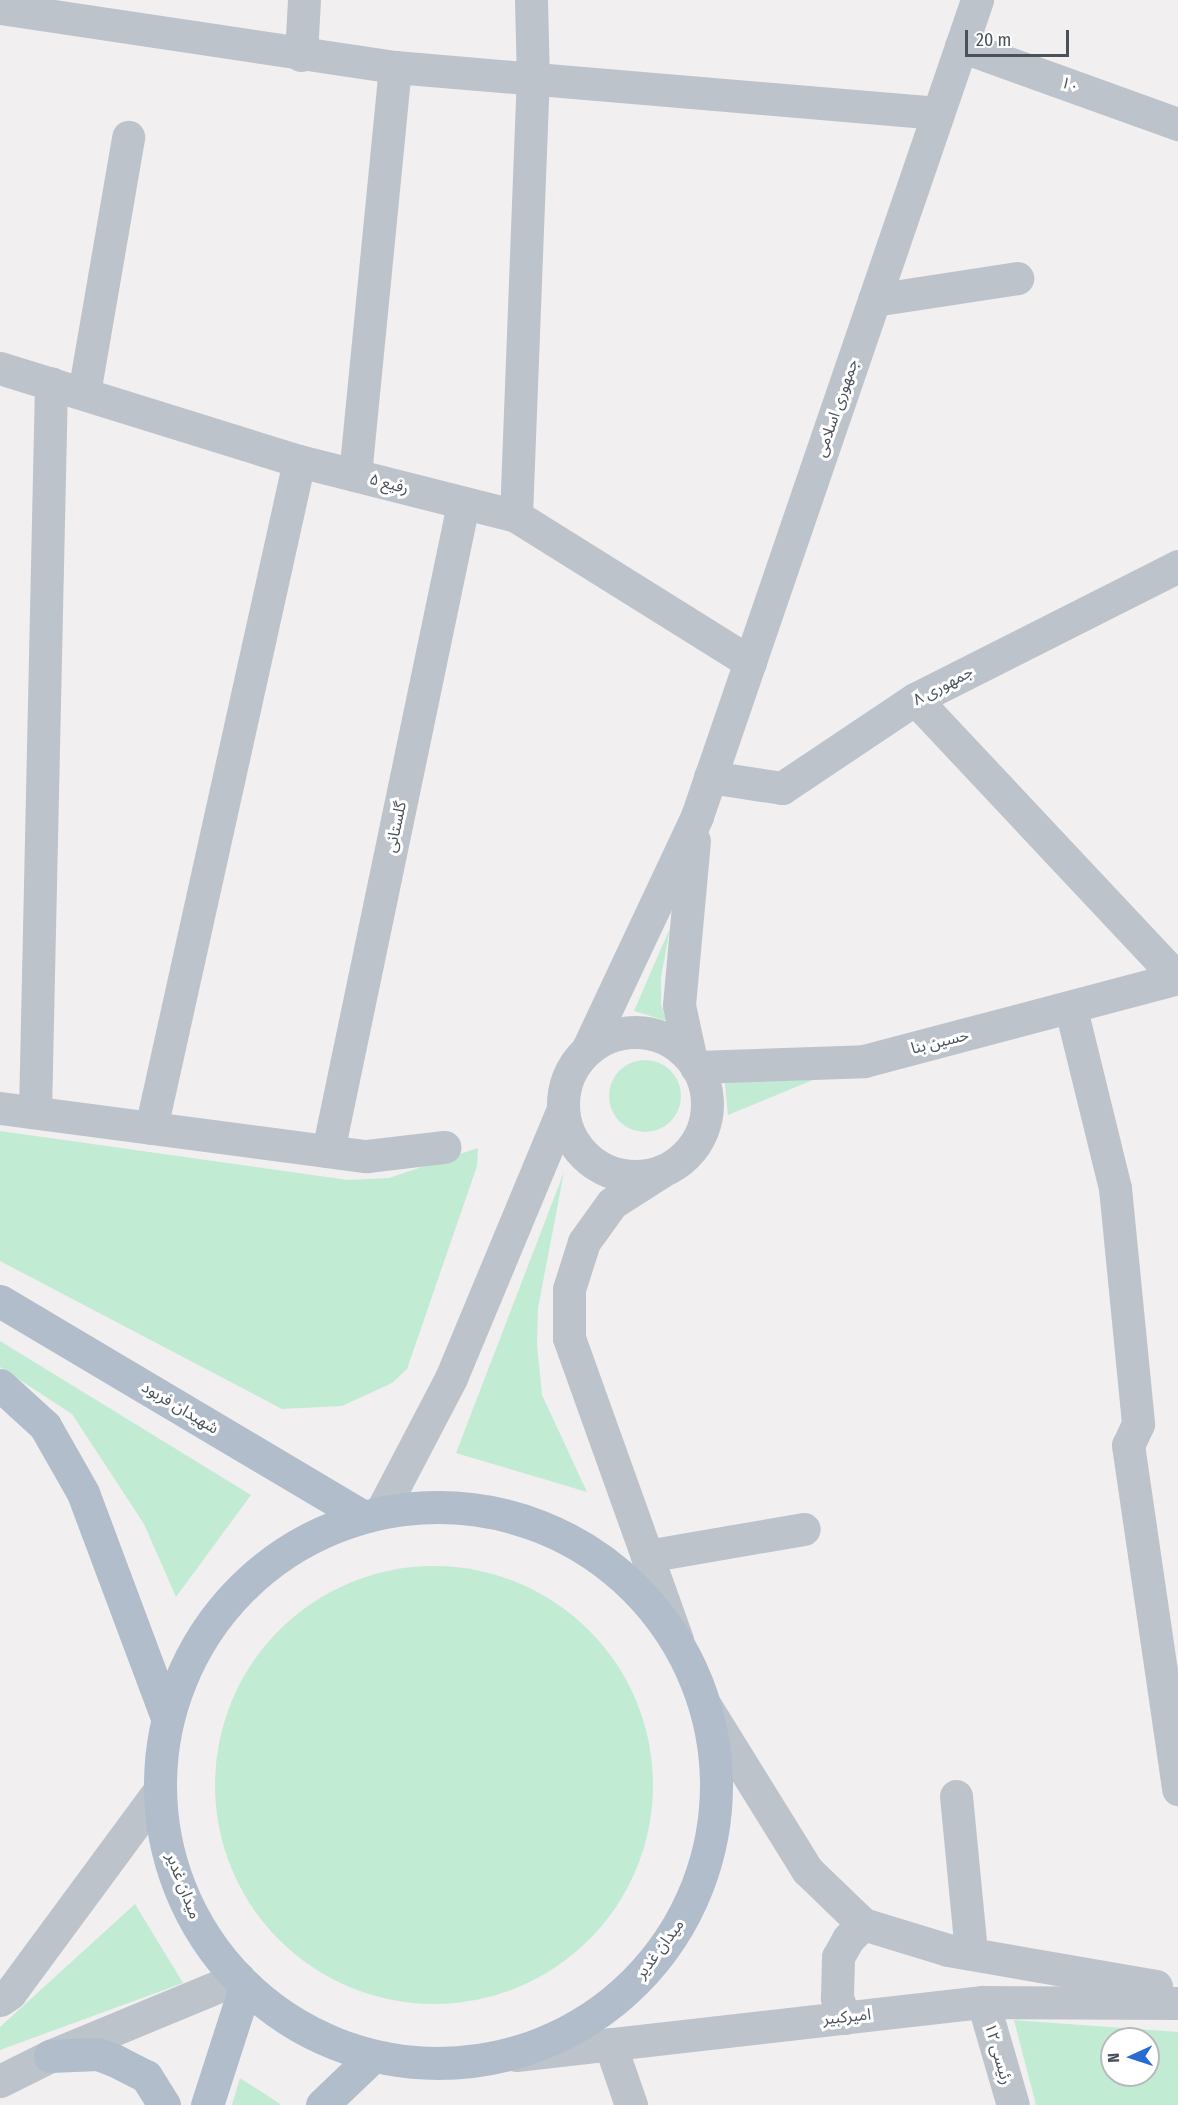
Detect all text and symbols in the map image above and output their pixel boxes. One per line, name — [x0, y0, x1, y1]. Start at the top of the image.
scale bar — [968, 18, 1072, 56]
text: 20 m — [976, 29, 1011, 51]
street label: ۱۰ — [1058, 73, 1082, 97]
street label: جمهوری اسلامی — [811, 357, 863, 459]
street label: رفیع ۵ — [367, 470, 411, 498]
street label: جمهوری ۸ — [910, 662, 976, 710]
street label: گلستانی — [381, 800, 411, 854]
street label: حسین بنا — [909, 1026, 971, 1058]
street label: شهيدان فربود — [138, 1378, 222, 1438]
street label: میدان غدیر — [162, 1850, 204, 1922]
street label: میدان غدیر — [632, 1916, 688, 1982]
street label: امیرکبیر — [822, 2005, 872, 2029]
street label: رئیسی ۱۲ — [980, 2021, 1016, 2087]
north arrow — [1100, 2027, 1160, 2087]
text: N — [1104, 2053, 1123, 2063]

